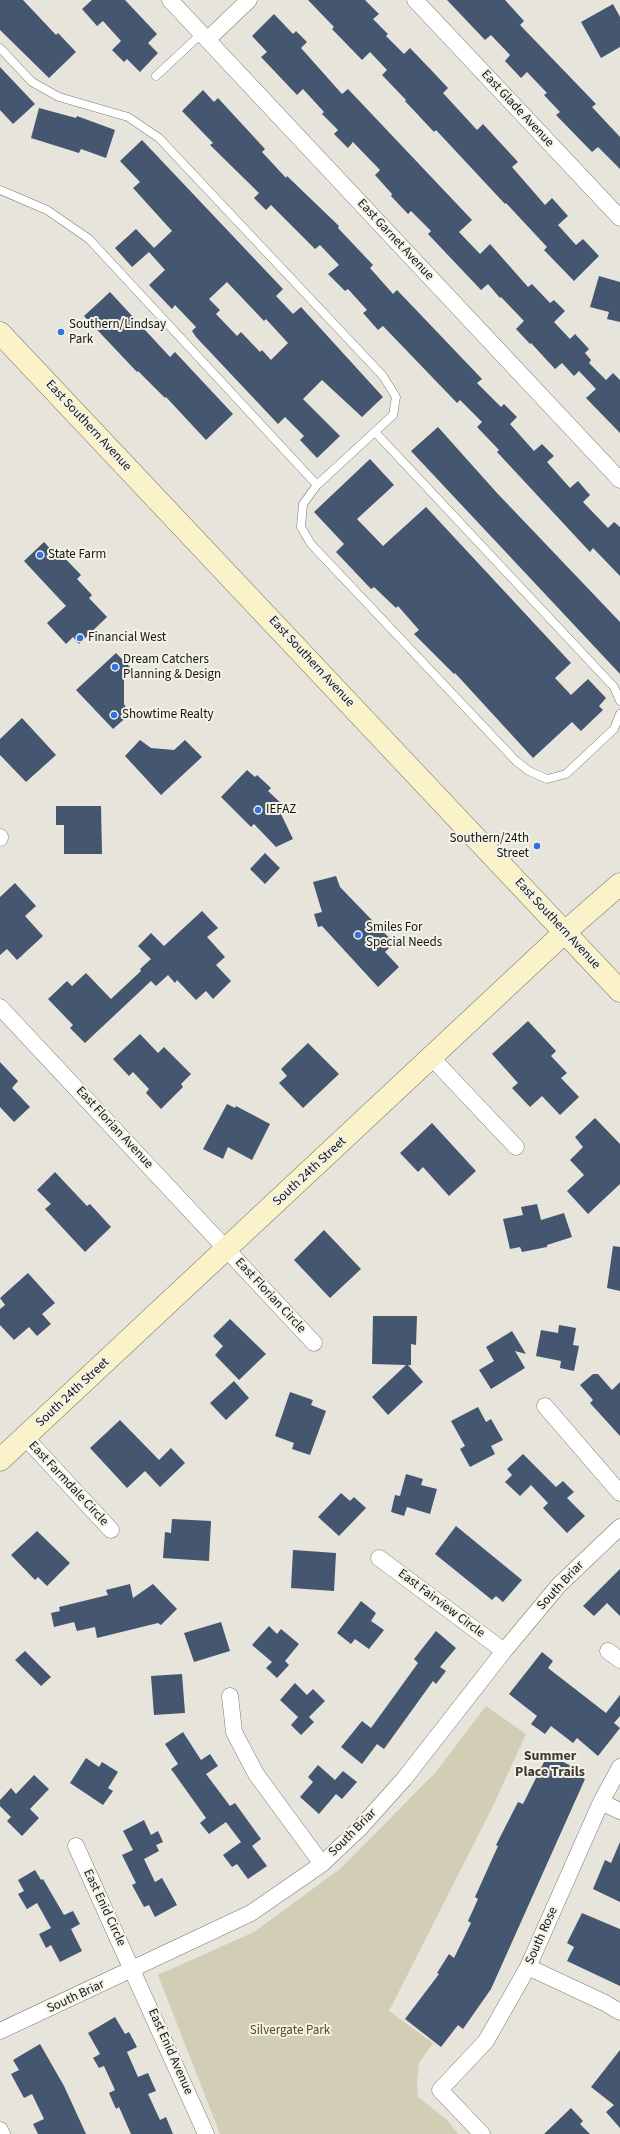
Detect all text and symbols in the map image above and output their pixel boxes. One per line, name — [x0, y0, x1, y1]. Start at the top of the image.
street label: East Glade Avenue — [477, 67, 557, 151]
street label: East Garnet Avenue — [353, 196, 437, 284]
place label: Southern/Lindsay Park — [69, 317, 166, 348]
marker: Southern/Lindsay Park — [56, 327, 66, 337]
street label: East Southern Avenue — [42, 377, 134, 475]
place label: State Farm — [48, 547, 106, 563]
marker: State Farm — [35, 550, 45, 560]
street label: East Southern Avenue — [265, 613, 357, 711]
place label: Financial West — [88, 630, 166, 646]
marker: Financial West — [75, 633, 85, 643]
place label: Dream Catchers Planning & Design — [123, 652, 221, 683]
marker: Dream Catchers Planning & Design — [110, 662, 120, 672]
place label: Showtime Realty — [122, 707, 214, 723]
marker: Showtime Realty — [109, 710, 119, 720]
place label: IEFAZ — [266, 802, 296, 818]
marker: IEFAZ — [253, 805, 263, 815]
place label: Southern/24th Street — [449, 831, 529, 862]
marker: Southern/24th Street — [532, 841, 542, 851]
street label: East Southern Avenue — [511, 875, 603, 973]
place label: Smiles For Special Needs — [366, 920, 442, 951]
marker: Smiles For Special Needs — [353, 930, 363, 940]
street label: East Florian Avenue — [72, 1084, 156, 1172]
street label: South 24th Street — [270, 1134, 350, 1210]
street label: East Florian Circle — [231, 1255, 309, 1337]
street label: South 24th Street — [33, 1355, 113, 1431]
street label: East Farmdale Circle — [25, 1438, 111, 1530]
street label: South Briar — [534, 1558, 588, 1614]
street label: East Fairview Circle — [395, 1566, 487, 1642]
district label: Summer Place Trails — [515, 1749, 585, 1782]
street label: South Briar — [326, 1806, 380, 1860]
street label: East Enid Circle — [79, 1867, 129, 1949]
street label: South Rose — [522, 1905, 562, 1967]
street label: South Briar — [45, 1977, 107, 2017]
street label: East Enid Avenue — [144, 2007, 196, 2097]
park label: Silvergate Park — [250, 2023, 330, 2039]

